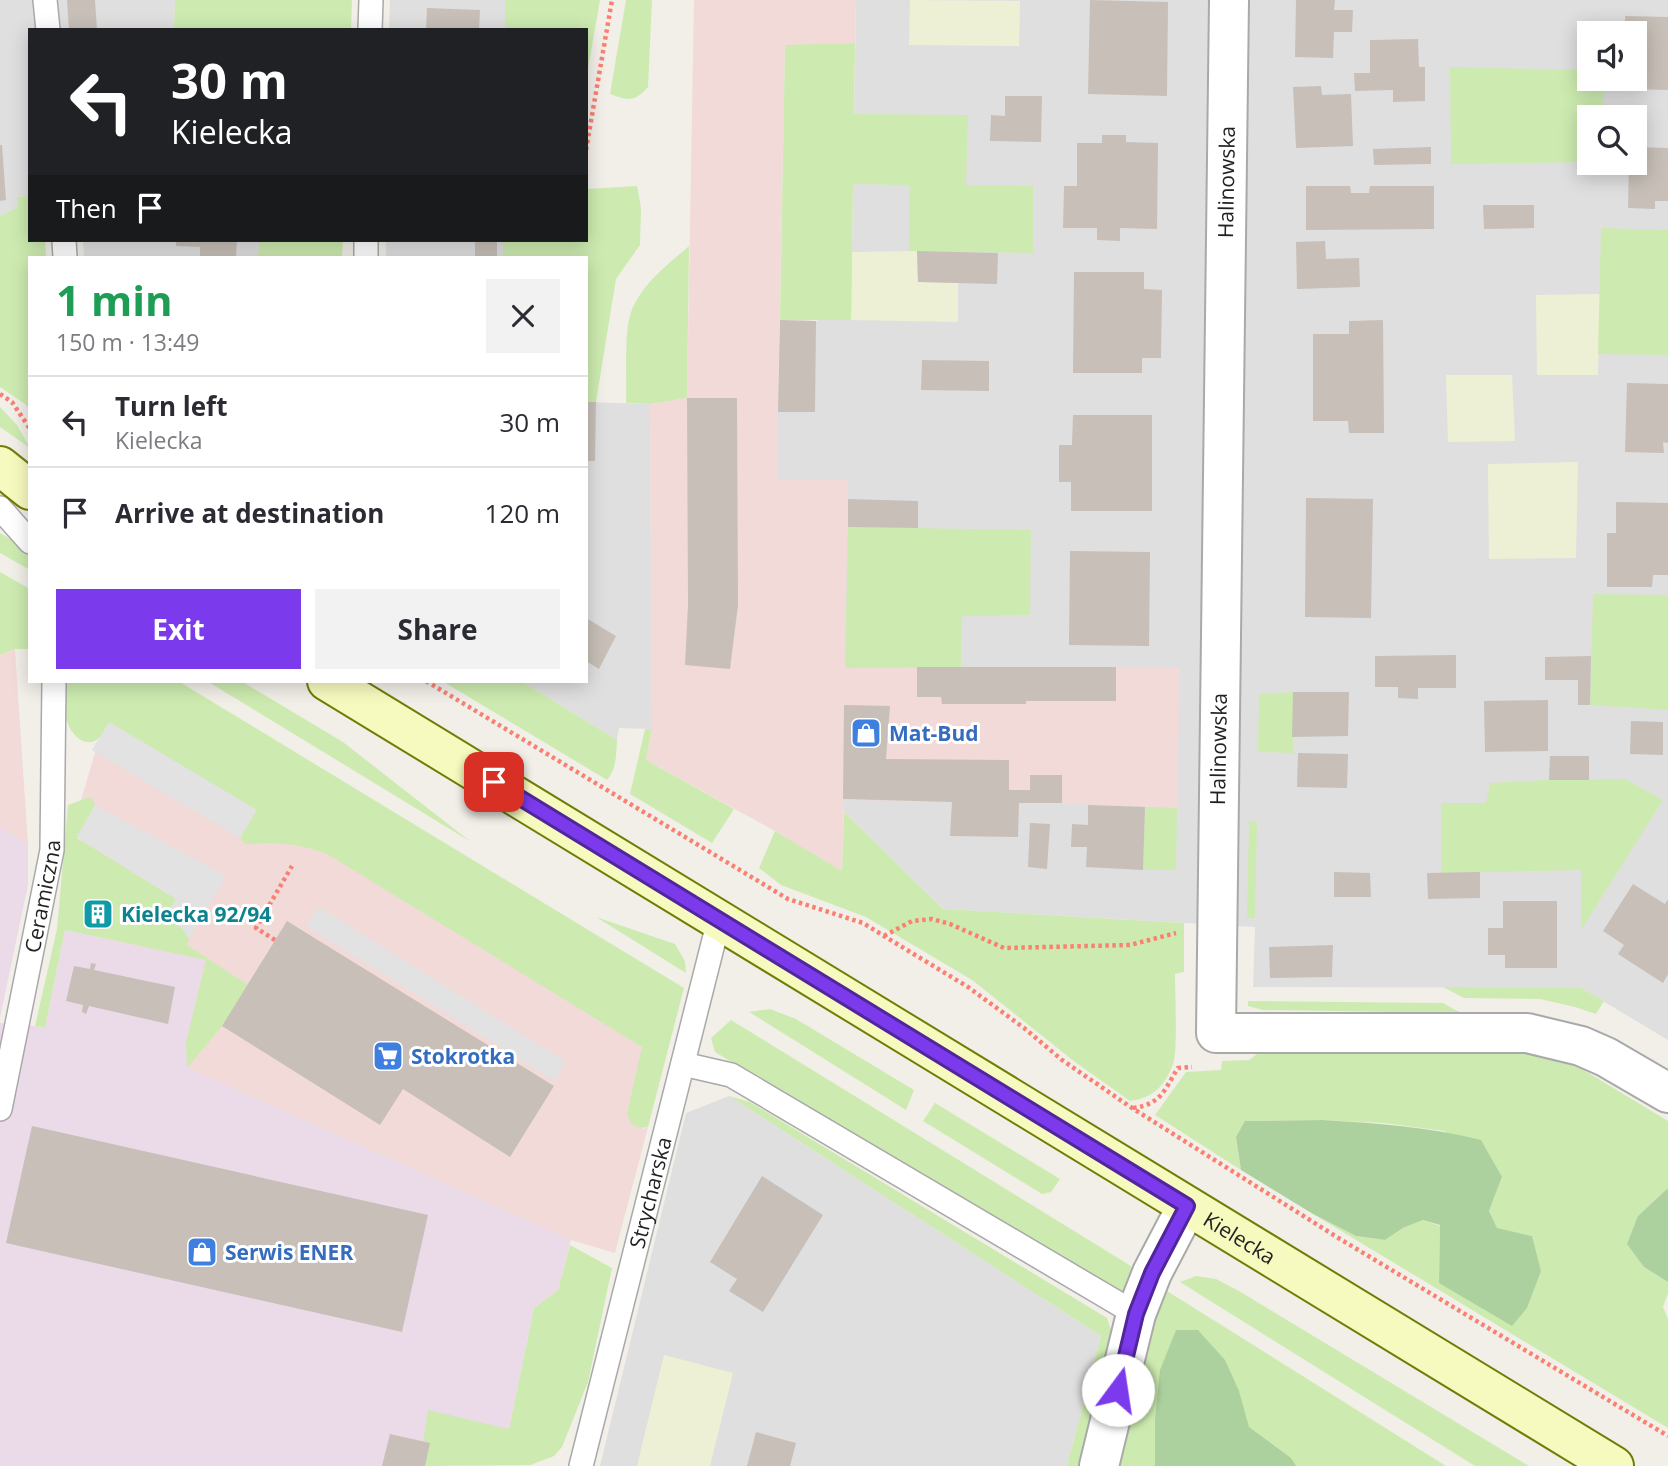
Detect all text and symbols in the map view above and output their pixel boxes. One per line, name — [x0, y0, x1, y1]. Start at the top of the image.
map controls — [1577, 21, 1647, 175]
button: sound — [1577, 21, 1647, 91]
text: 30 m — [171, 47, 288, 113]
icon: left — [56, 56, 147, 147]
button: search — [1577, 105, 1647, 175]
text: Kielecka — [171, 110, 293, 153]
street label: Halinowska — [1211, 126, 1241, 238]
icon: arrive — [131, 189, 169, 227]
text: Then — [56, 190, 117, 226]
text: 1 min — [56, 271, 173, 328]
button: close — [486, 279, 560, 353]
text: 150 m · 13:49 — [56, 326, 199, 358]
text: Turn left — [115, 388, 227, 424]
icon: left — [56, 403, 94, 441]
text: 30 m — [499, 404, 560, 440]
text: Kielecka — [115, 424, 202, 456]
icon: arrive — [56, 494, 94, 532]
text: Arrive at destination — [115, 495, 384, 531]
text: 120 m — [485, 495, 560, 531]
button: Exit — [56, 589, 301, 669]
button: Share — [315, 589, 560, 669]
street label: Halinowska — [1203, 693, 1233, 805]
shop icon: Mat-Bud — [849, 716, 883, 750]
place label: Mat-Bud — [889, 719, 979, 747]
pin — [464, 752, 524, 812]
icon: arrive — [475, 763, 513, 801]
street label: Ceramiczna — [18, 840, 66, 955]
building icon: Kielecka 92/94 — [81, 897, 115, 931]
place label: Kielecka 92/94 — [121, 900, 271, 928]
supermarket icon: Stokrotka — [371, 1039, 405, 1073]
place label: Stokrotka — [411, 1042, 515, 1070]
street label: Strycharska — [623, 1134, 678, 1251]
street label: Kielecka — [1198, 1205, 1281, 1270]
shop icon: Serwis ENER — [185, 1235, 219, 1269]
place label: Serwis ENER — [225, 1238, 353, 1266]
position arrow — [1081, 1353, 1155, 1427]

